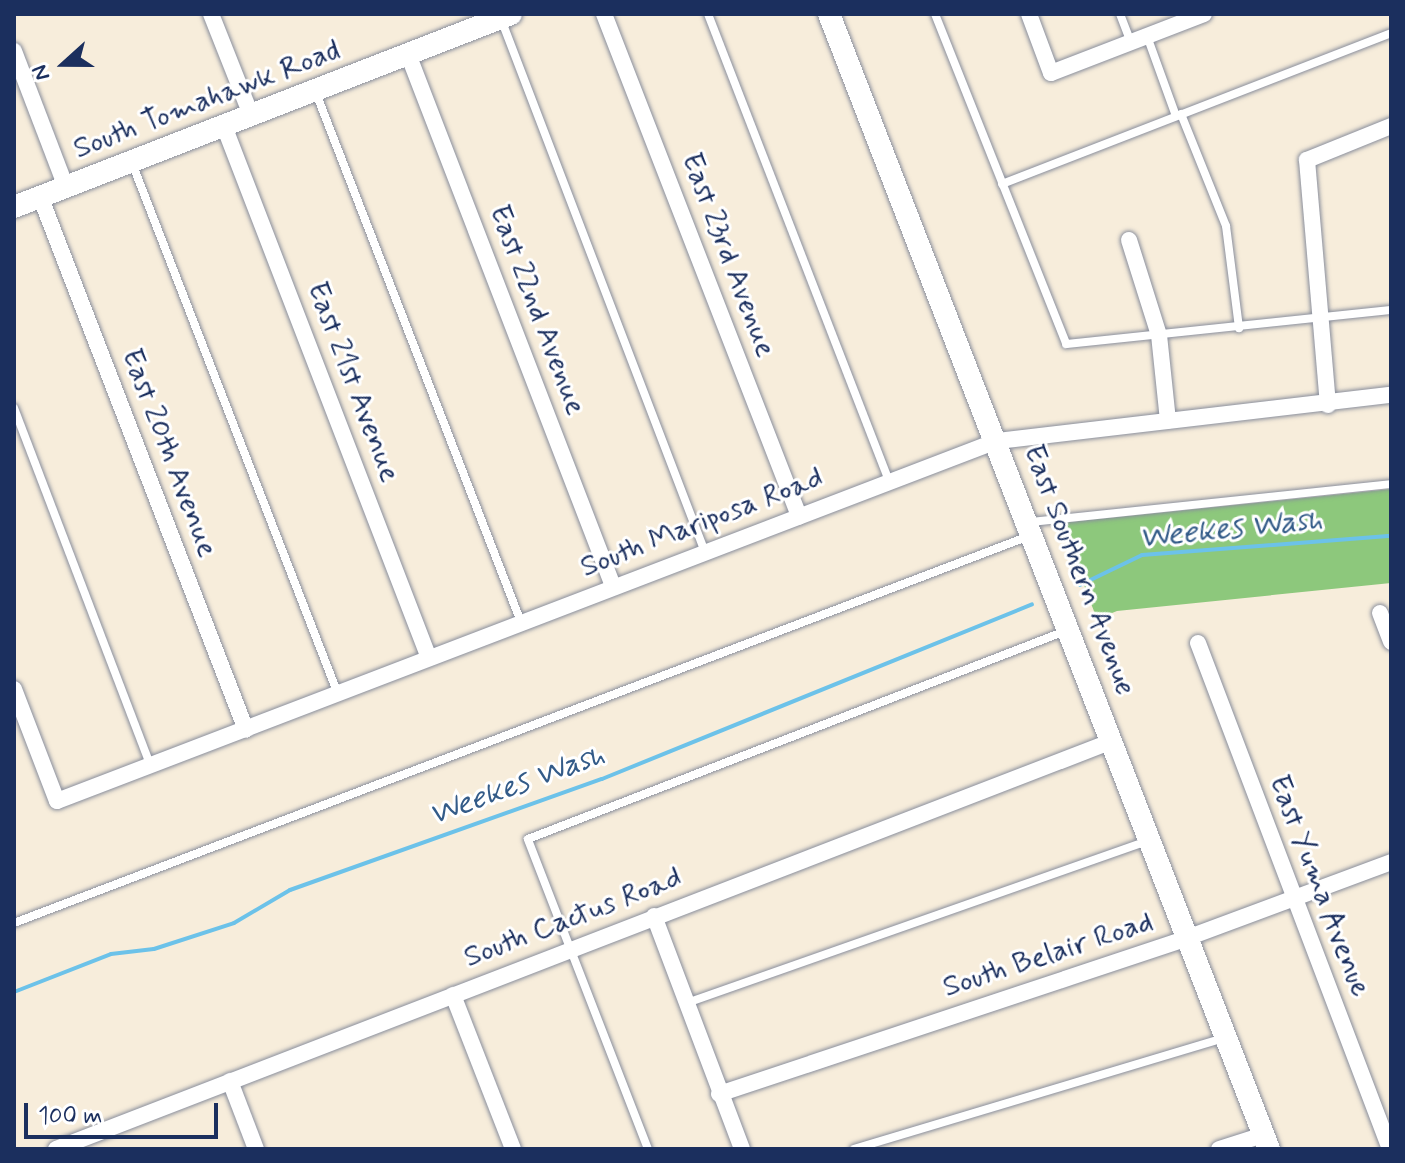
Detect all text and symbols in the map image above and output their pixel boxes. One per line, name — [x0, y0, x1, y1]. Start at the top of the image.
north arrow — [24, 24, 104, 104]
street label: South Tomahawk Road — [69, 33, 345, 167]
text: N — [26, 61, 57, 84]
street label: East 23rd Avenue — [672, 147, 784, 363]
street label: East 22nd Avenue — [480, 199, 594, 421]
street label: East 21st Avenue — [298, 277, 408, 487]
street label: East 20th Avenue — [113, 344, 225, 562]
street label: East Southern Avenue — [1014, 437, 1144, 703]
street label: South Mariposa Road — [577, 461, 827, 585]
water label: Weekes Wash — [1137, 500, 1325, 558]
water label: Weekes Wash — [424, 735, 610, 835]
street label: East Yuma Avenue — [1259, 768, 1379, 1004]
street label: South Cactus Road — [460, 860, 686, 976]
street label: South Belair Road — [938, 904, 1158, 1006]
scale bar — [28, 1087, 222, 1137]
text: 100 m — [38, 1101, 102, 1132]

